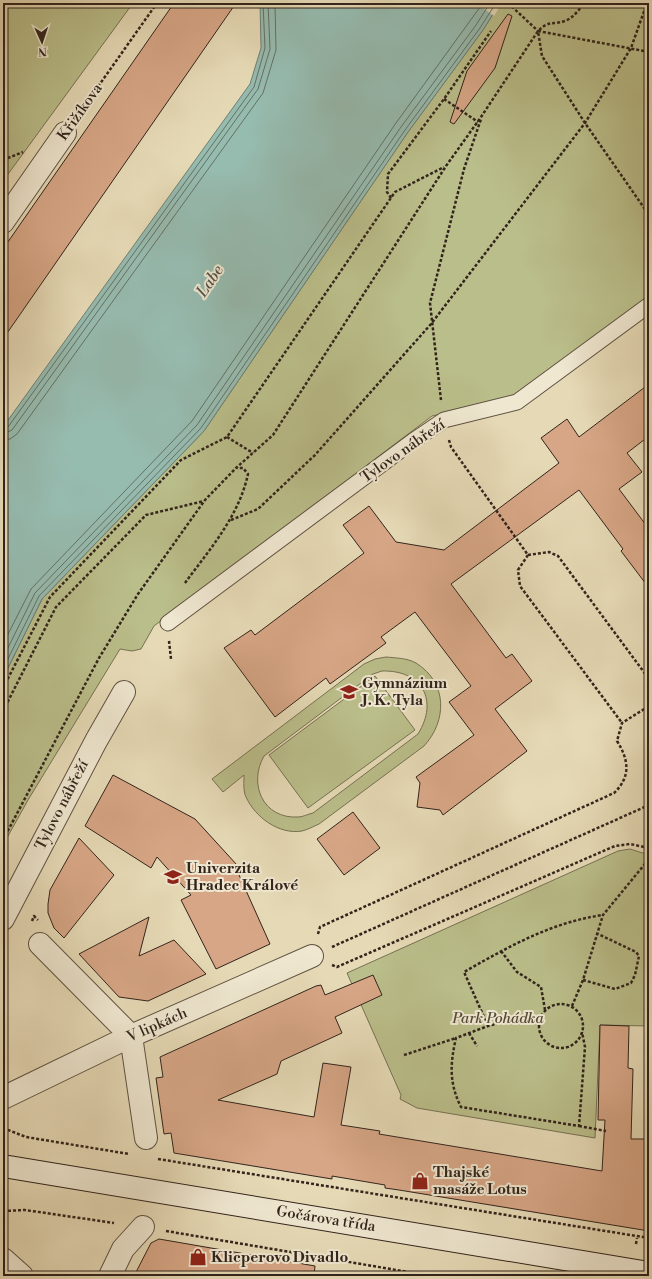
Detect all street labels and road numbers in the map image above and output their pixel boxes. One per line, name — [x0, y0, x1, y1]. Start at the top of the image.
street label: Křižíkova — [53, 79, 107, 144]
street label: Tylovo nábřeží — [357, 414, 450, 487]
street label: Tylovo nábřeží — [31, 756, 93, 853]
street label: V lipkách — [123, 1003, 190, 1047]
street label: Gočárova třída — [275, 1202, 377, 1236]

